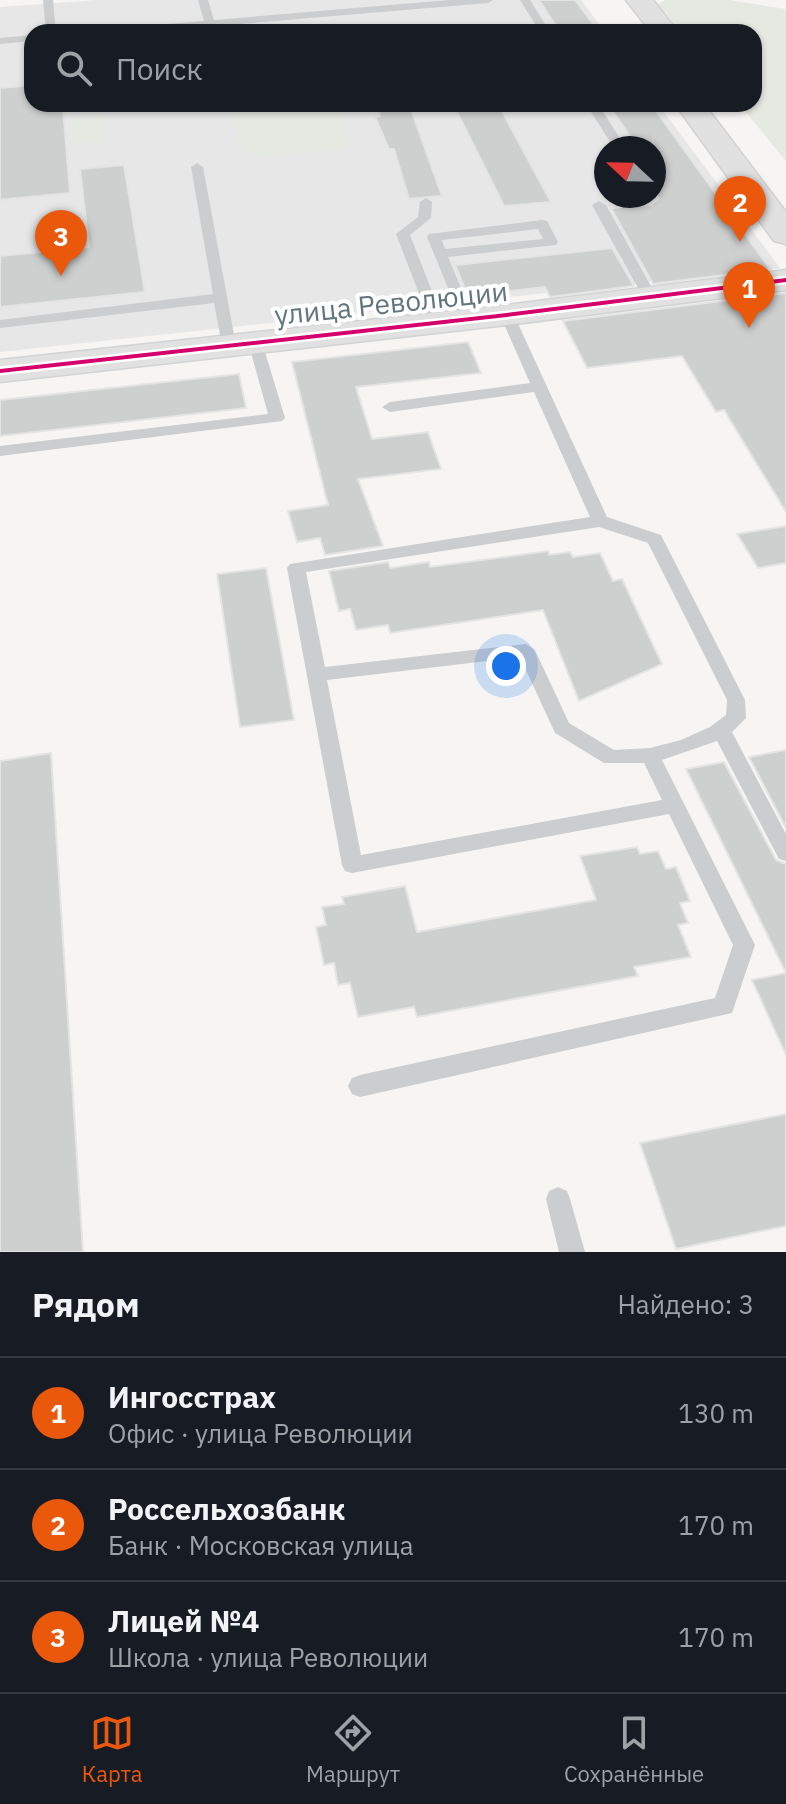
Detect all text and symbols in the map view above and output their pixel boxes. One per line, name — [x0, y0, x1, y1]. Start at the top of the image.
search box — [24, 24, 762, 112]
icon: search — [52, 46, 96, 90]
text: Поиск — [116, 49, 203, 88]
north arrow — [594, 136, 666, 208]
pin: 2 — [714, 176, 766, 242]
pin: 3 — [35, 210, 87, 276]
pin: 1 — [723, 262, 775, 328]
street label: улица Революции — [272, 272, 510, 333]
your location — [486, 646, 526, 686]
text: Рядом — [32, 1282, 140, 1326]
text: Найдено: 3 — [617, 1287, 754, 1321]
text: Ингосстрах — [108, 1377, 276, 1416]
text: 1 — [50, 1396, 66, 1430]
text: 130 m — [678, 1396, 754, 1430]
text: Офис · улица Революции — [108, 1416, 413, 1450]
text: Россельхозбанк — [108, 1489, 345, 1528]
text: 2 — [50, 1508, 66, 1542]
text: 170 m — [678, 1508, 754, 1542]
text: Банк · Московская улица — [108, 1528, 414, 1562]
text: Лицей №4 — [108, 1601, 259, 1640]
text: 3 — [50, 1620, 66, 1654]
text: 170 m — [678, 1620, 754, 1654]
text: Школа · улица Революции — [108, 1640, 428, 1674]
tab: Карта — [82, 1711, 142, 1788]
tab: Маршрут — [306, 1711, 400, 1788]
tab: Сохранённые — [564, 1711, 704, 1788]

